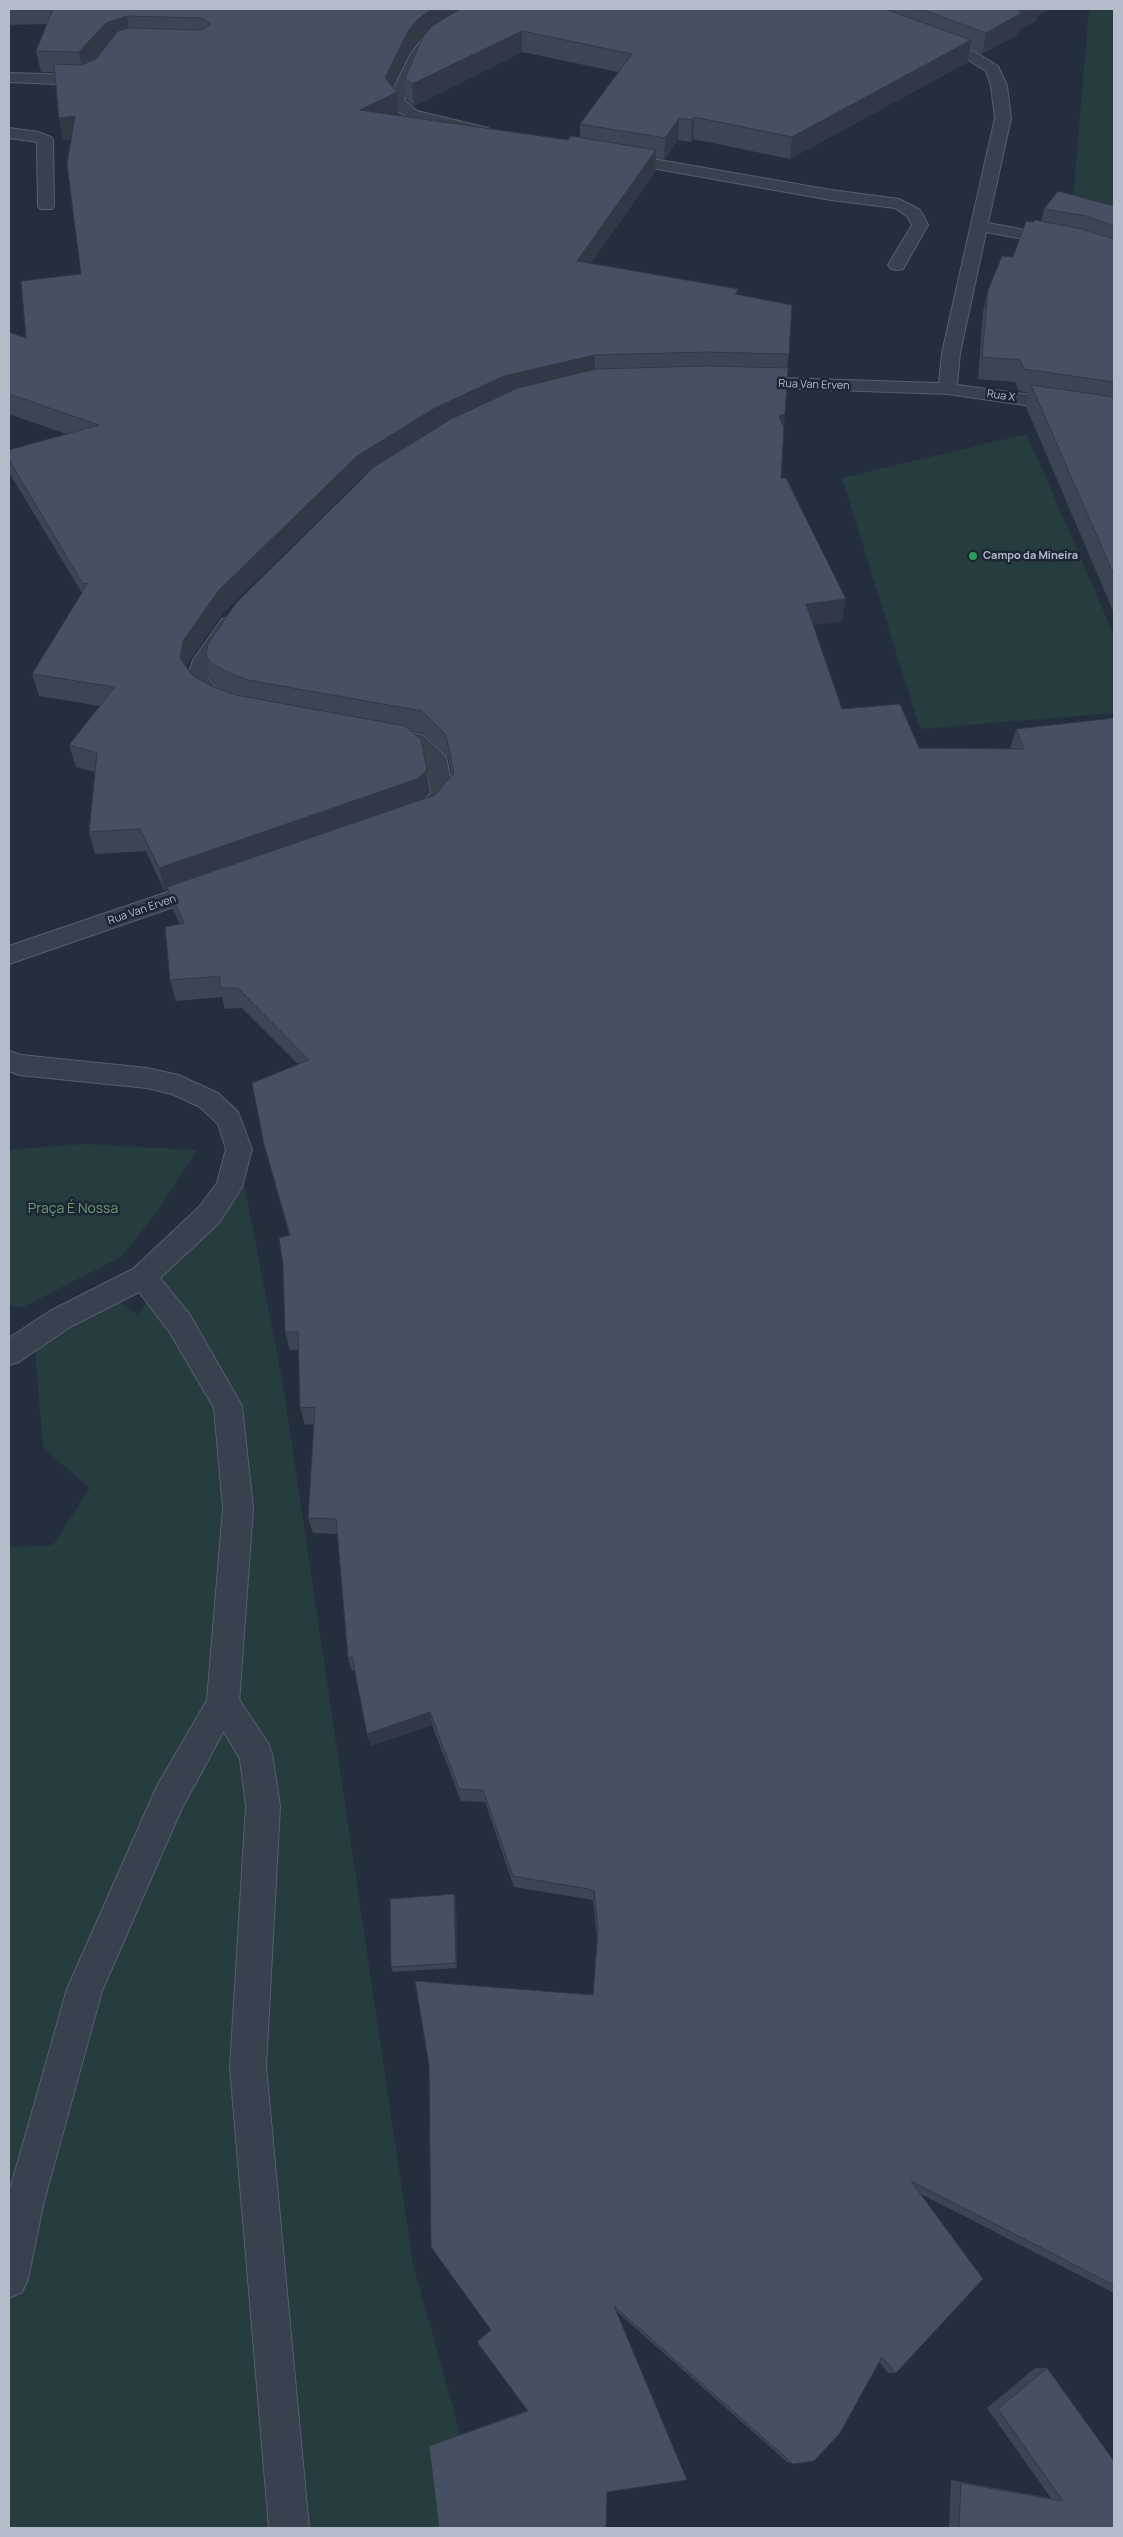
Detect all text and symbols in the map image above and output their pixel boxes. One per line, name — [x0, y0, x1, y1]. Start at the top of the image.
street label: Rua Van Erven — [778, 377, 850, 393]
street label: Rua X — [986, 387, 1016, 405]
place label: Campo da Mineira — [983, 549, 1078, 563]
marker: Campo da Mineira — [967, 550, 979, 562]
street label: Rua Van Erven — [106, 892, 178, 928]
park label: Praça É Nossa — [28, 1201, 118, 1217]

